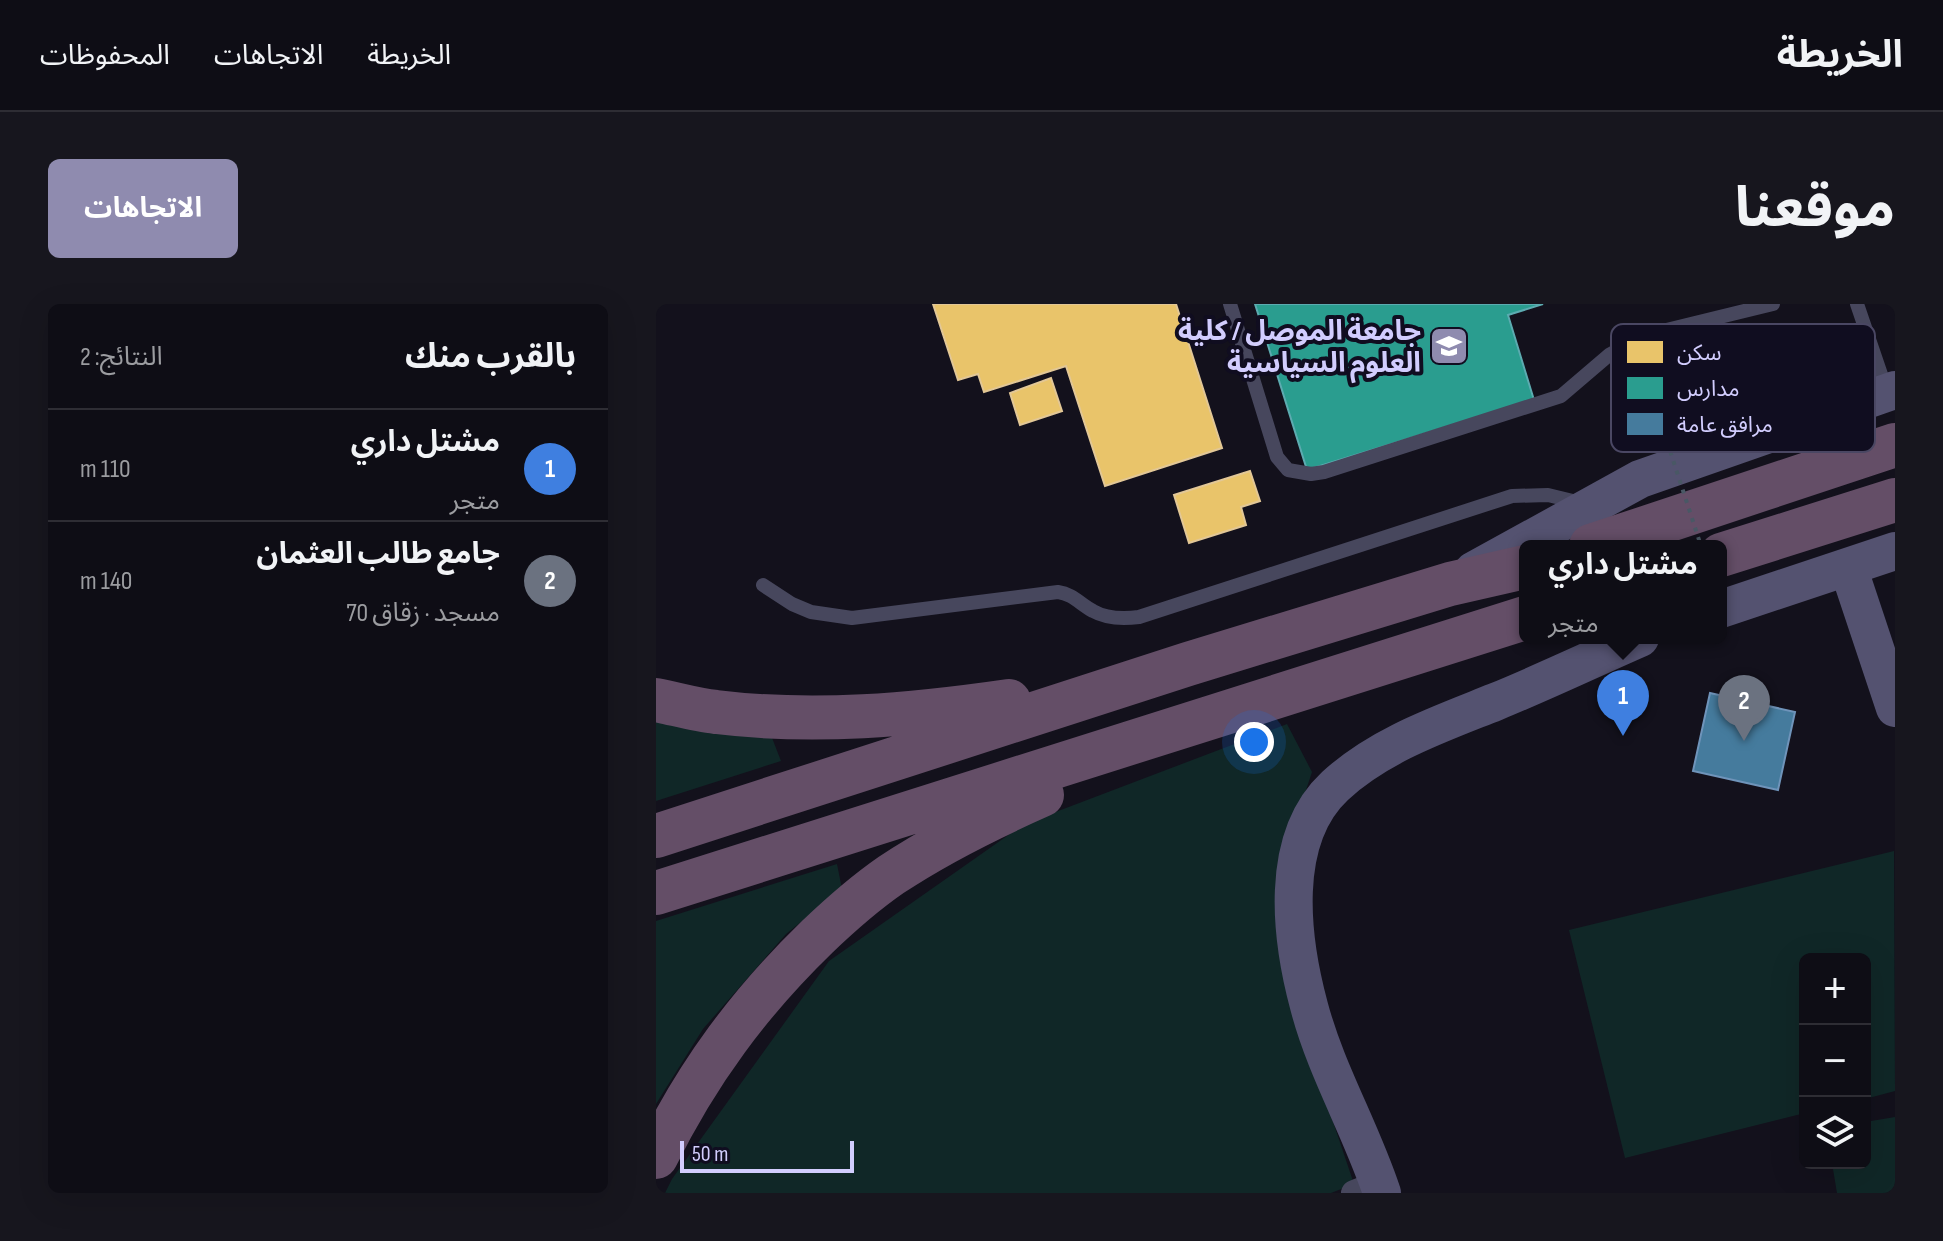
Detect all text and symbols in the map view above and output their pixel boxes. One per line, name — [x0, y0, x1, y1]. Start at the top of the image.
text: الخريطة — [1777, 33, 1903, 78]
text: المحفوظات — [40, 39, 170, 72]
text: الاتجاهات — [214, 39, 323, 72]
text: الخريطة — [367, 39, 451, 72]
button: الاتجاهات — [48, 159, 238, 258]
text: موقعنا — [1735, 176, 1895, 243]
place label: جامعة الموصل / كلية العلوم السياسية — [1178, 315, 1421, 384]
legend — [1611, 324, 1875, 452]
school or university icon: جامعة الموصل / كلية العلوم السياسية — [1428, 325, 1470, 367]
text: بالقرب منك — [405, 336, 576, 377]
text: سكن — [1677, 340, 1721, 367]
text: النتائج: 2 — [80, 342, 163, 373]
text: مدارس — [1677, 376, 1740, 403]
text: مرافق عامة — [1677, 412, 1773, 439]
text: مشتل داري — [351, 424, 500, 460]
text: 110 m — [80, 454, 131, 485]
text: 1 — [545, 454, 555, 485]
text: متجر — [450, 486, 500, 517]
text: جامع طالب العثمان — [256, 536, 500, 572]
popup — [1519, 540, 1727, 644]
text: مشتل داري — [1548, 547, 1698, 583]
text: 140 m — [80, 566, 132, 597]
text: 2 — [544, 566, 556, 597]
text: مسجد · زقاق 70 — [346, 598, 500, 629]
text: متجر — [1548, 609, 1599, 640]
pin: 1 — [1597, 670, 1649, 736]
pin: 2 — [1718, 675, 1770, 741]
your location — [1234, 722, 1274, 762]
map controls — [1799, 953, 1871, 1169]
button: + — [1799, 953, 1871, 1025]
button: − — [1799, 1025, 1871, 1097]
button: layers — [1799, 1097, 1871, 1169]
scale bar — [680, 1137, 854, 1173]
text: 50 m — [692, 1141, 728, 1168]

